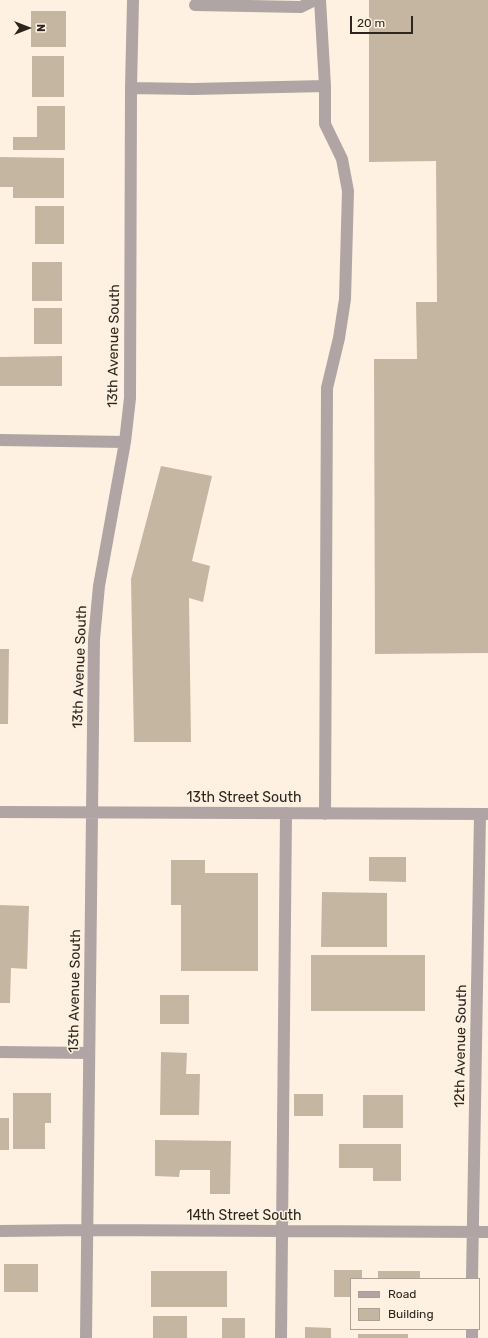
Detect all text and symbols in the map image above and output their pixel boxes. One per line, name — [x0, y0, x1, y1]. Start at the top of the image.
north arrow — [8, 8, 48, 48]
scale bar — [352, 8, 415, 34]
text: 20 m — [357, 16, 385, 30]
text: N — [34, 24, 47, 32]
street label: 13th Avenue South — [105, 284, 123, 408]
street label: 13th Avenue South — [69, 605, 91, 729]
street label: 13th Street South — [187, 790, 301, 806]
street label: 13th Avenue South — [66, 929, 84, 1053]
street label: 12th Avenue South — [452, 984, 470, 1108]
street label: 14th Street South — [186, 1208, 302, 1224]
legend — [350, 1278, 480, 1330]
text: Road — [388, 1287, 416, 1301]
text: Building — [388, 1307, 434, 1321]

